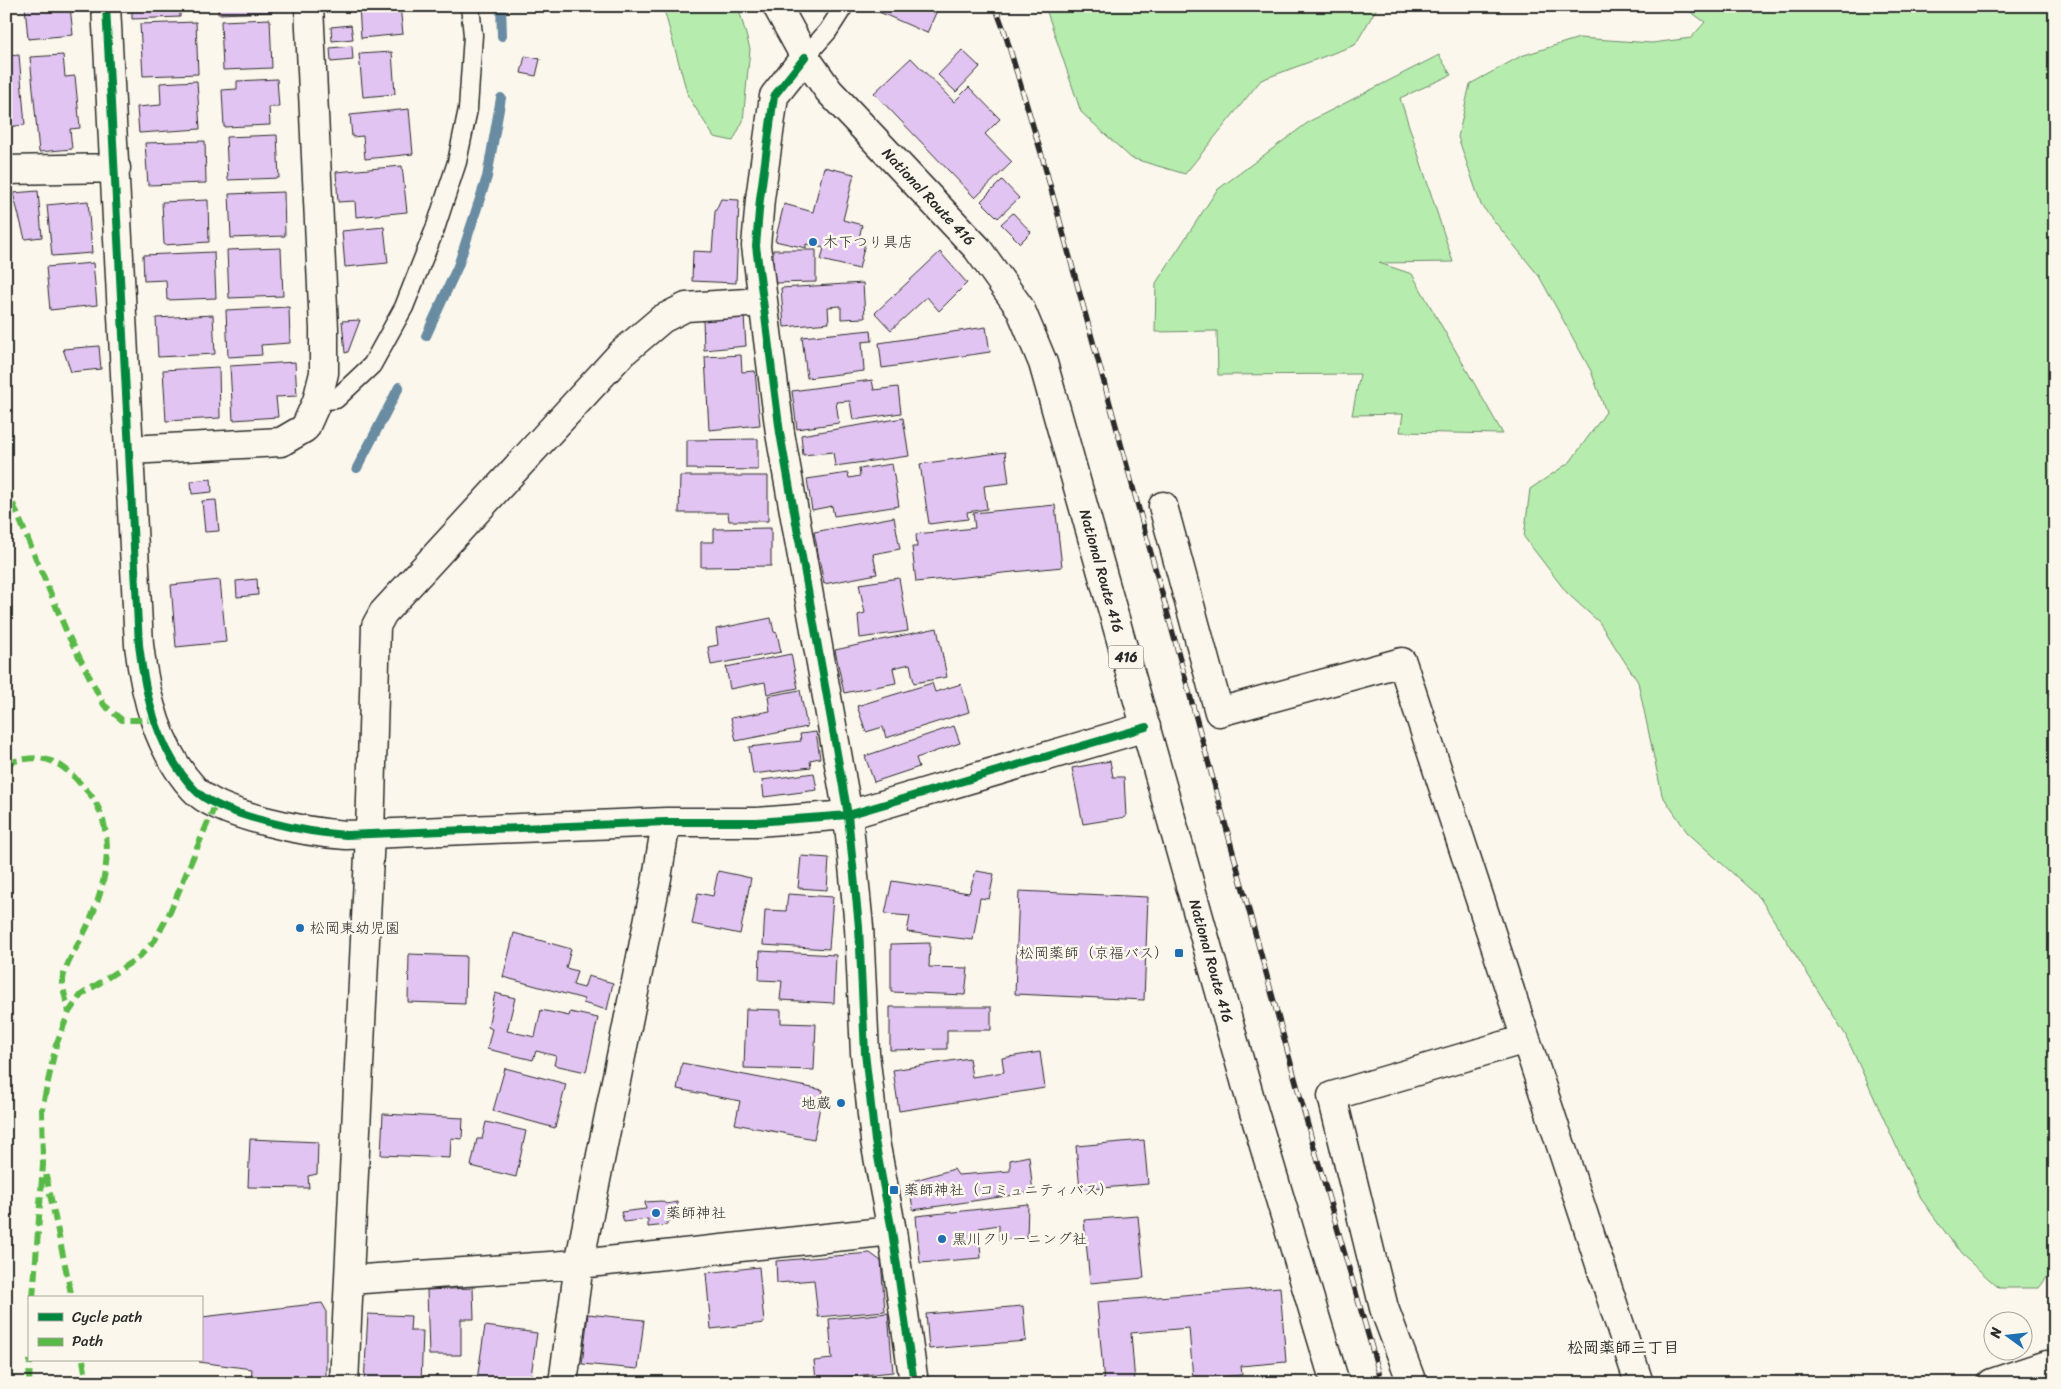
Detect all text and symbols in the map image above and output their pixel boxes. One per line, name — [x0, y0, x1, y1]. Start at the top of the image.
street label: National Route 416 — [876, 141, 982, 252]
place label: 木下つり具店 — [823, 229, 913, 255]
marker: 木下つり具店 — [807, 236, 819, 248]
street label: National Route 416 — [1072, 506, 1131, 636]
road number: 416 — [1108, 646, 1144, 669]
street label: National Route 416 — [1182, 896, 1241, 1026]
place label: 松岡東幼児園 — [310, 915, 400, 941]
marker: 松岡東幼児園 — [294, 922, 306, 934]
place label: 松岡薬師（京福バス） — [1019, 940, 1169, 966]
marker: 松岡薬師（京福バス） — [1173, 947, 1185, 959]
place label: 地蔵 — [801, 1090, 831, 1116]
marker: 地蔵 — [835, 1097, 847, 1109]
place label: 薬師神社（コミュニティバス） — [904, 1177, 1114, 1203]
marker: 薬師神社（コミュニティバス） — [888, 1184, 900, 1196]
place label: 薬師神社 — [666, 1200, 726, 1226]
marker: 薬師神社 — [650, 1207, 662, 1219]
place label: 黒川クリーニング社 — [952, 1226, 1087, 1252]
marker: 黒川クリーニング社 — [936, 1233, 948, 1245]
legend — [28, 1296, 202, 1362]
text: Cycle path — [72, 1304, 143, 1330]
north arrow — [1984, 1312, 2034, 1362]
text: N — [1982, 1325, 2009, 1342]
text: Path — [72, 1328, 103, 1354]
district label: 松岡薬師三丁目 — [1567, 1333, 1679, 1362]

